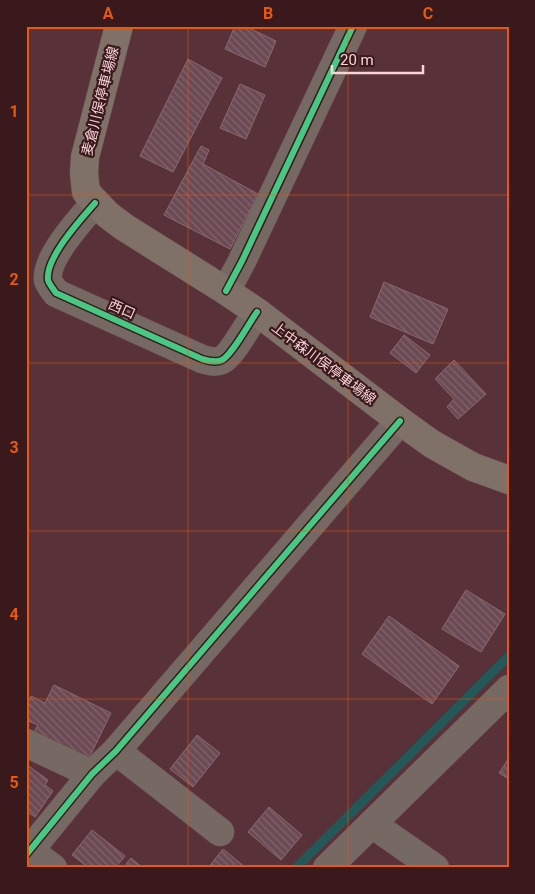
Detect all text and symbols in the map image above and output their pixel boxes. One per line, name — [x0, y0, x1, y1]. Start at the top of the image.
text: A — [103, 4, 114, 23]
text: B — [263, 4, 273, 23]
text: C — [423, 4, 433, 23]
scale bar — [332, 42, 424, 74]
street label: 麦倉川俣停車場線 — [79, 45, 121, 157]
text: 20 m — [340, 51, 374, 69]
text: 1 — [9, 102, 19, 121]
text: 2 — [9, 270, 19, 289]
street label: 西口 — [106, 296, 138, 322]
street label: 上中森川俣停車場線 — [269, 319, 379, 407]
text: 3 — [9, 438, 19, 457]
text: 4 — [9, 605, 19, 624]
text: 5 — [9, 773, 19, 792]

